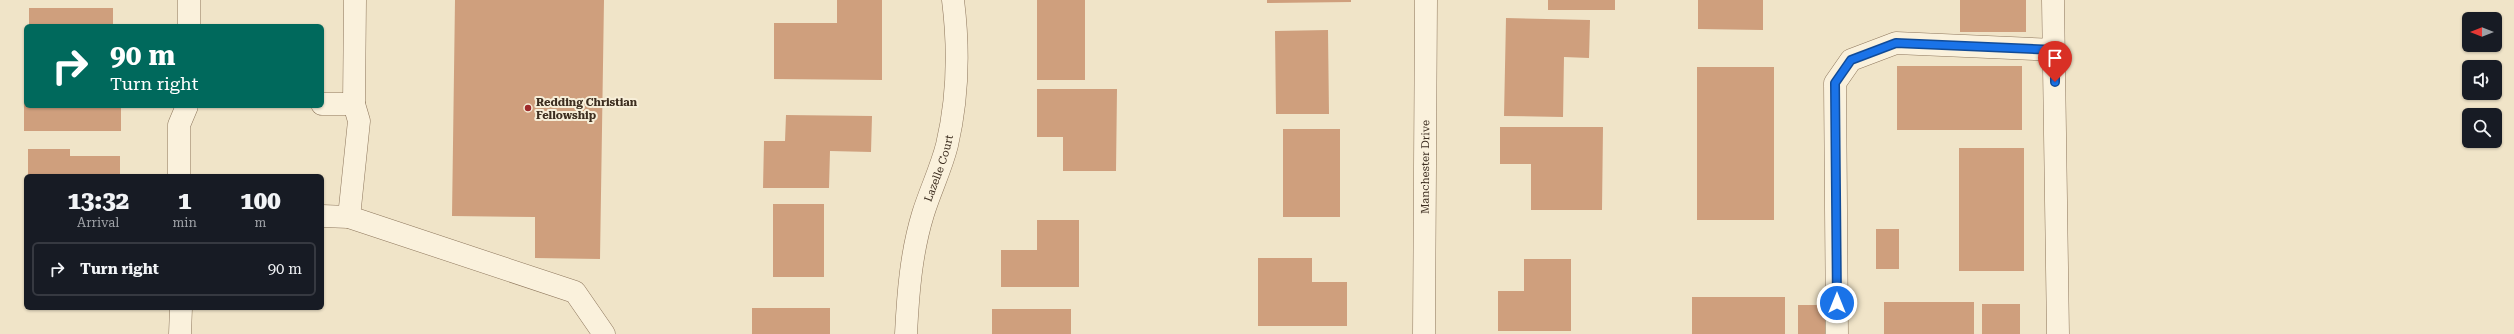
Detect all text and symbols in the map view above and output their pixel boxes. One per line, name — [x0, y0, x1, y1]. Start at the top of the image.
north arrow — [2462, 12, 2502, 52]
map controls — [2462, 12, 2502, 148]
text: 90 m — [110, 39, 175, 72]
icon: right — [44, 40, 96, 92]
pin — [2038, 41, 2072, 82]
icon: arrive — [2044, 47, 2066, 69]
button: sound — [2462, 60, 2502, 100]
text: Turn right — [110, 73, 198, 94]
place label: Redding Christian Fellowship — [536, 96, 638, 122]
marker: Redding Christian Fellowship — [523, 103, 533, 113]
button: search — [2462, 108, 2502, 148]
street label: Manchester Drive — [1418, 120, 1432, 214]
street label: Lazelle Court — [921, 133, 956, 203]
text: 13:32 — [67, 187, 129, 215]
text: 1 — [178, 187, 191, 215]
text: 100 — [240, 187, 281, 215]
text: Arrival — [77, 215, 119, 230]
text: min — [172, 215, 197, 230]
text: m — [254, 215, 266, 230]
icon: right — [46, 258, 68, 280]
text: Turn right — [80, 260, 159, 278]
text: 90 m — [268, 260, 302, 278]
position arrow — [1816, 282, 1858, 324]

